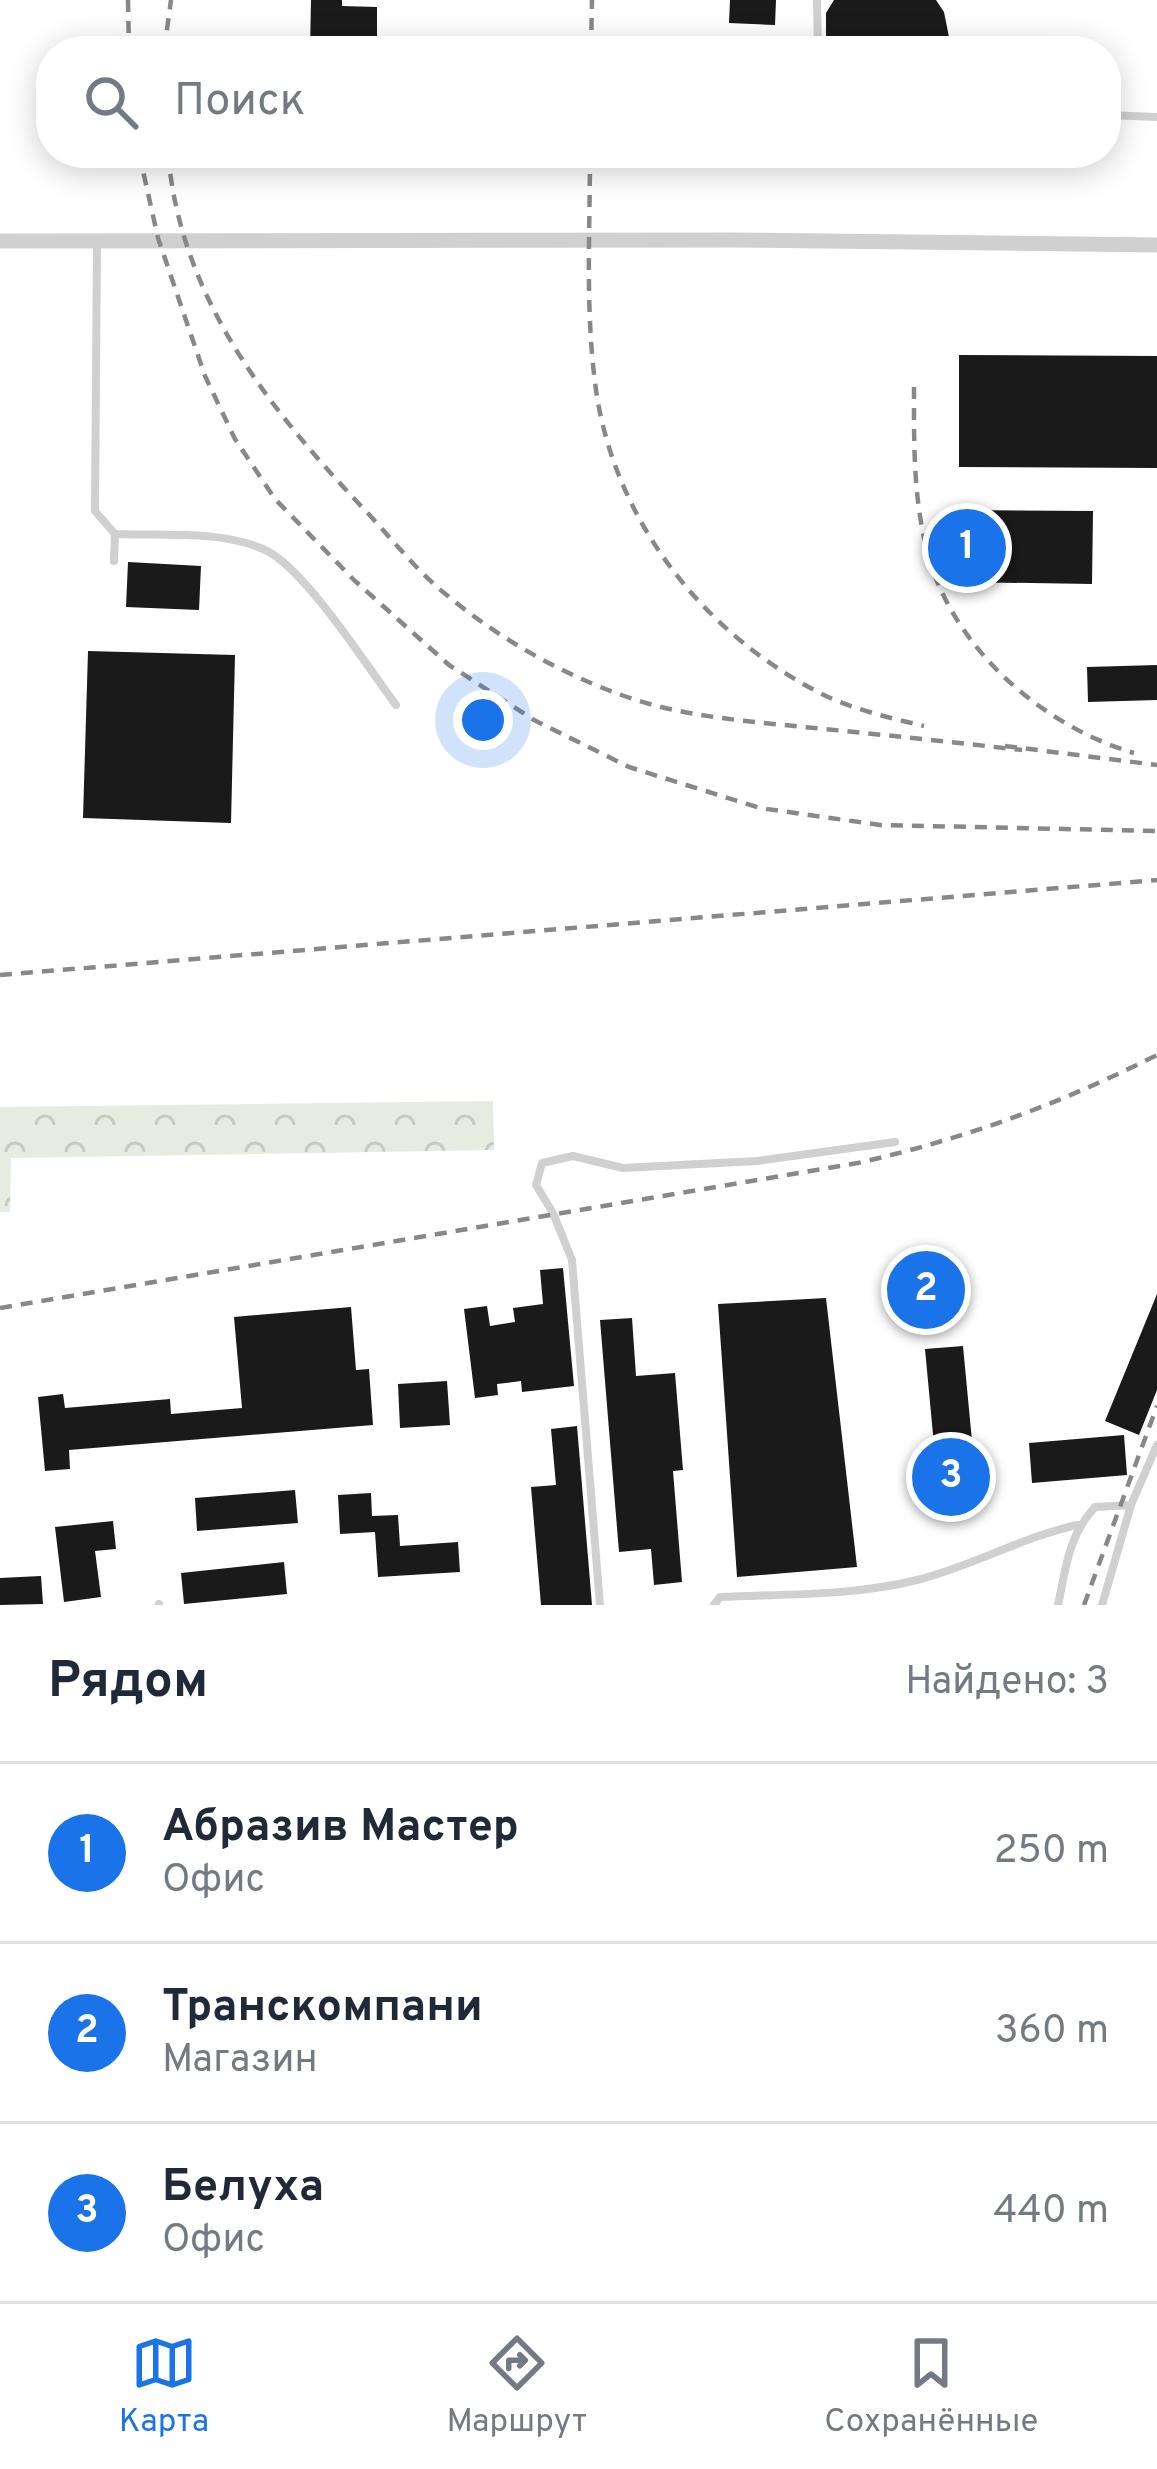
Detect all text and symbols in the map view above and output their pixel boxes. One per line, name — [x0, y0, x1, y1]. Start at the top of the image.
search box — [36, 36, 1121, 168]
icon: search — [78, 69, 144, 135]
text: Поиск — [174, 74, 305, 131]
pin: 1 — [928, 503, 1006, 593]
your location — [453, 690, 513, 750]
pin: 2 — [887, 1245, 965, 1335]
pin: 3 — [912, 1432, 990, 1522]
text: Рядом — [48, 1651, 208, 1716]
text: Найдено: 3 — [905, 1659, 1109, 1708]
text: Абразив Мастер — [162, 1800, 519, 1857]
text: 1 — [79, 1828, 95, 1877]
text: 250 m — [994, 1828, 1109, 1877]
text: Офис — [162, 1857, 265, 1906]
text: Транскомпани — [162, 1980, 483, 2037]
text: 2 — [75, 2008, 99, 2057]
text: 360 m — [995, 2008, 1109, 2057]
text: Магазин — [162, 2037, 318, 2086]
text: Белуха — [162, 2160, 324, 2217]
text: 3 — [75, 2188, 99, 2237]
text: 440 m — [993, 2188, 1109, 2237]
text: Офис — [162, 2217, 265, 2266]
tab: Карта — [119, 2330, 209, 2444]
tab: Маршрут — [446, 2330, 587, 2444]
tab: Сохранённые — [824, 2330, 1038, 2444]

